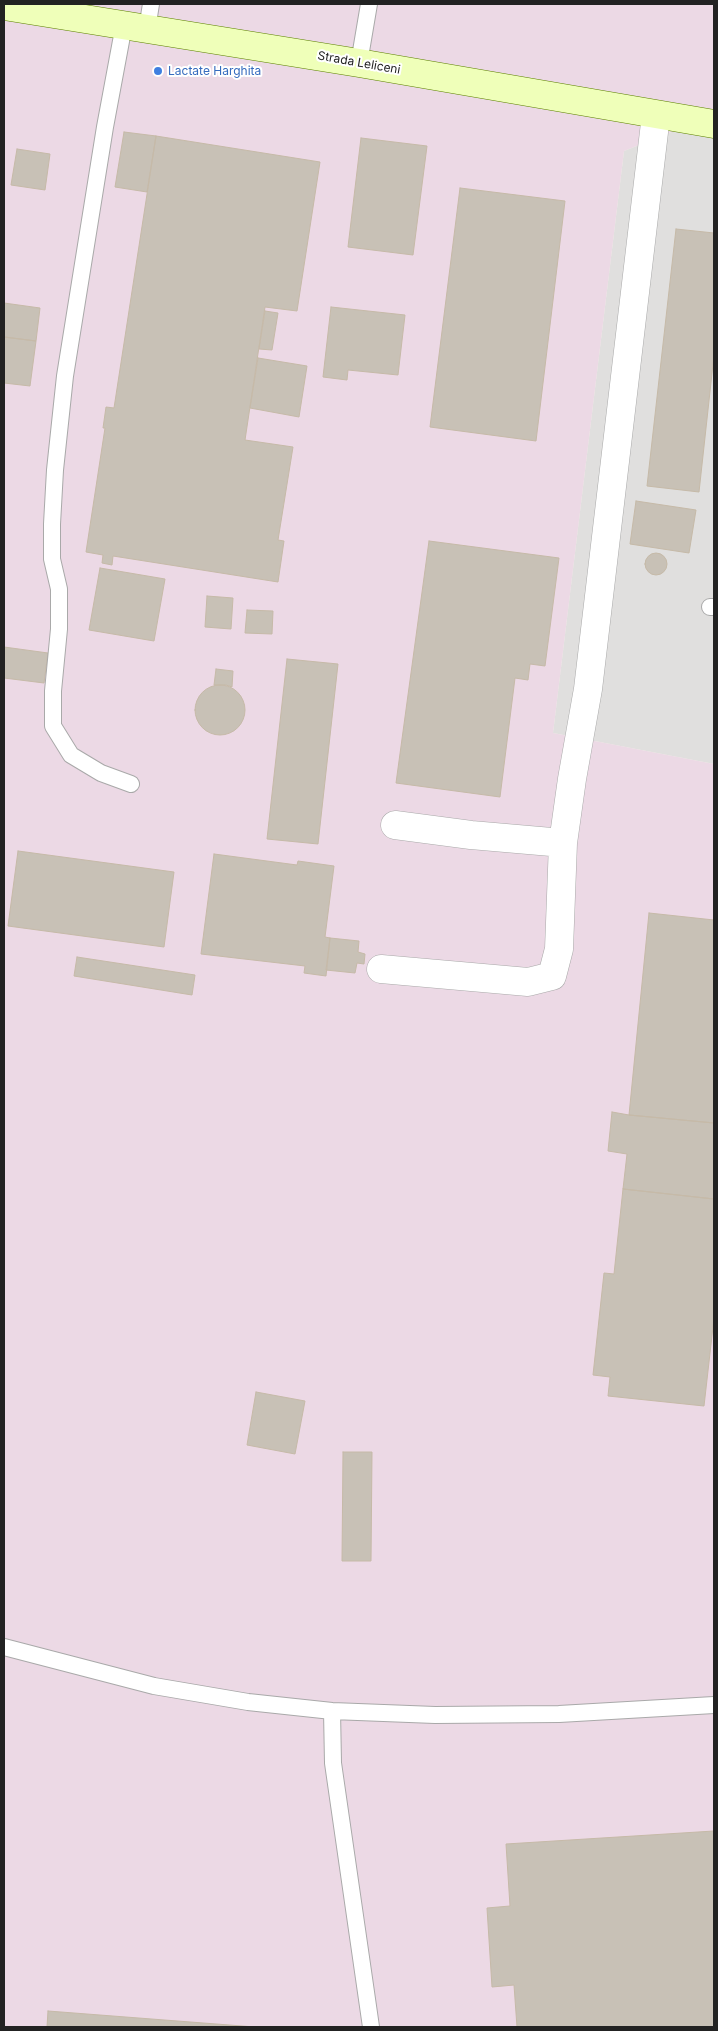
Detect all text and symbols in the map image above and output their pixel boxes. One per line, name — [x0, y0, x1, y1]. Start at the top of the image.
street label: Strada Leliceni — [316, 49, 402, 77]
place label: Lactate Harghita — [168, 64, 261, 78]
marker: Lactate Harghita — [152, 65, 164, 77]

